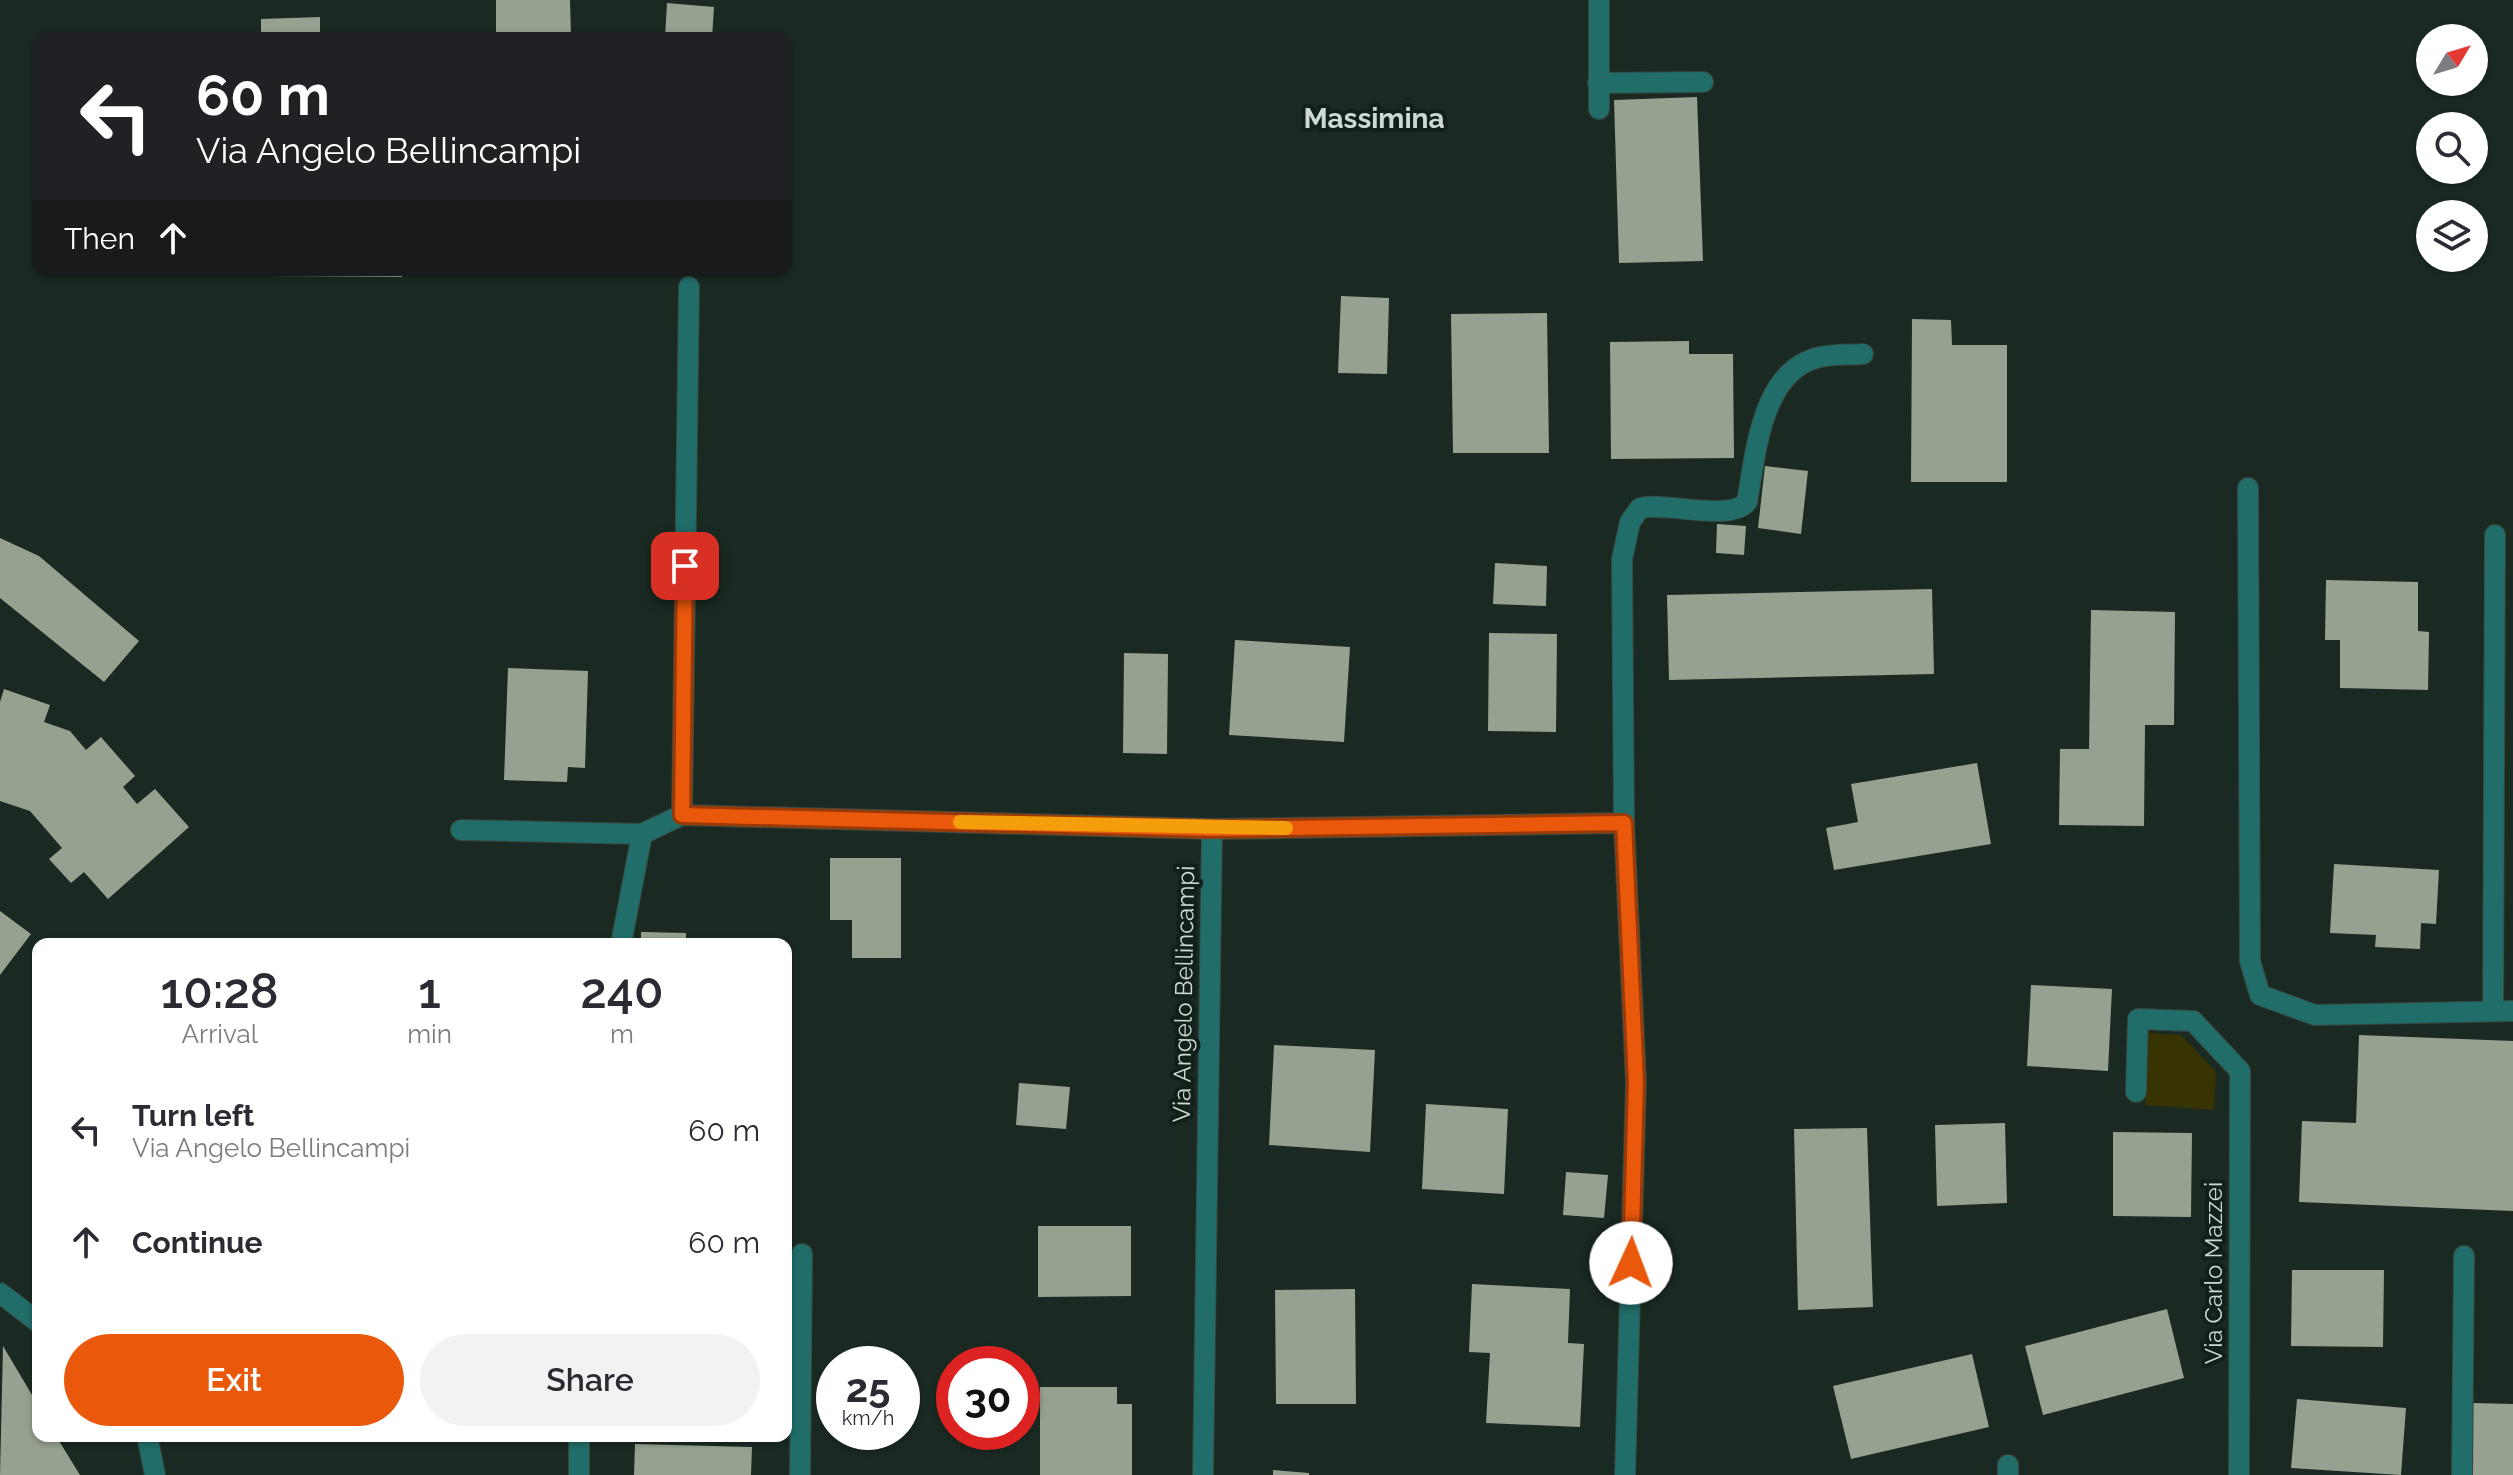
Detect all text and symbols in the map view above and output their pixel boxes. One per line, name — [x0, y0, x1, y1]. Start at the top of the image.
north arrow — [2416, 24, 2488, 96]
map controls — [2416, 24, 2488, 272]
text: 60 m — [196, 62, 330, 128]
icon: left — [64, 64, 168, 168]
district label: Massimina — [1303, 102, 1445, 135]
button: search — [2416, 112, 2488, 184]
text: Via Angelo Bellincampi — [196, 129, 581, 171]
button: layers — [2416, 200, 2488, 272]
icon: ahead — [151, 216, 195, 260]
text: Then — [64, 221, 135, 256]
pin — [651, 532, 719, 600]
icon: arrive — [663, 544, 707, 588]
street label: Via Angelo Bellincampi — [1167, 865, 1200, 1123]
text: 10:28 — [161, 963, 279, 1019]
text: 1 — [418, 963, 441, 1019]
text: 240 — [581, 963, 663, 1019]
text: Arrival — [181, 1019, 258, 1049]
text: min — [407, 1019, 452, 1049]
text: m — [610, 1019, 634, 1049]
text: Turn left — [132, 1098, 254, 1133]
icon: left — [64, 1108, 108, 1152]
text: 60 m — [688, 1113, 760, 1148]
text: Via Angelo Bellincampi — [132, 1133, 410, 1163]
street label: Via Carlo Mazzei — [2199, 1182, 2228, 1364]
icon: ahead — [64, 1220, 108, 1264]
position arrow — [1589, 1221, 1673, 1305]
text: Continue — [132, 1225, 263, 1260]
text: 60 m — [688, 1225, 760, 1260]
button: Exit — [64, 1334, 404, 1426]
button: Share — [420, 1334, 760, 1426]
speed limit sign: 30 — [936, 1346, 1040, 1450]
text: 25 — [846, 1364, 890, 1411]
text: km/h — [842, 1406, 894, 1430]

